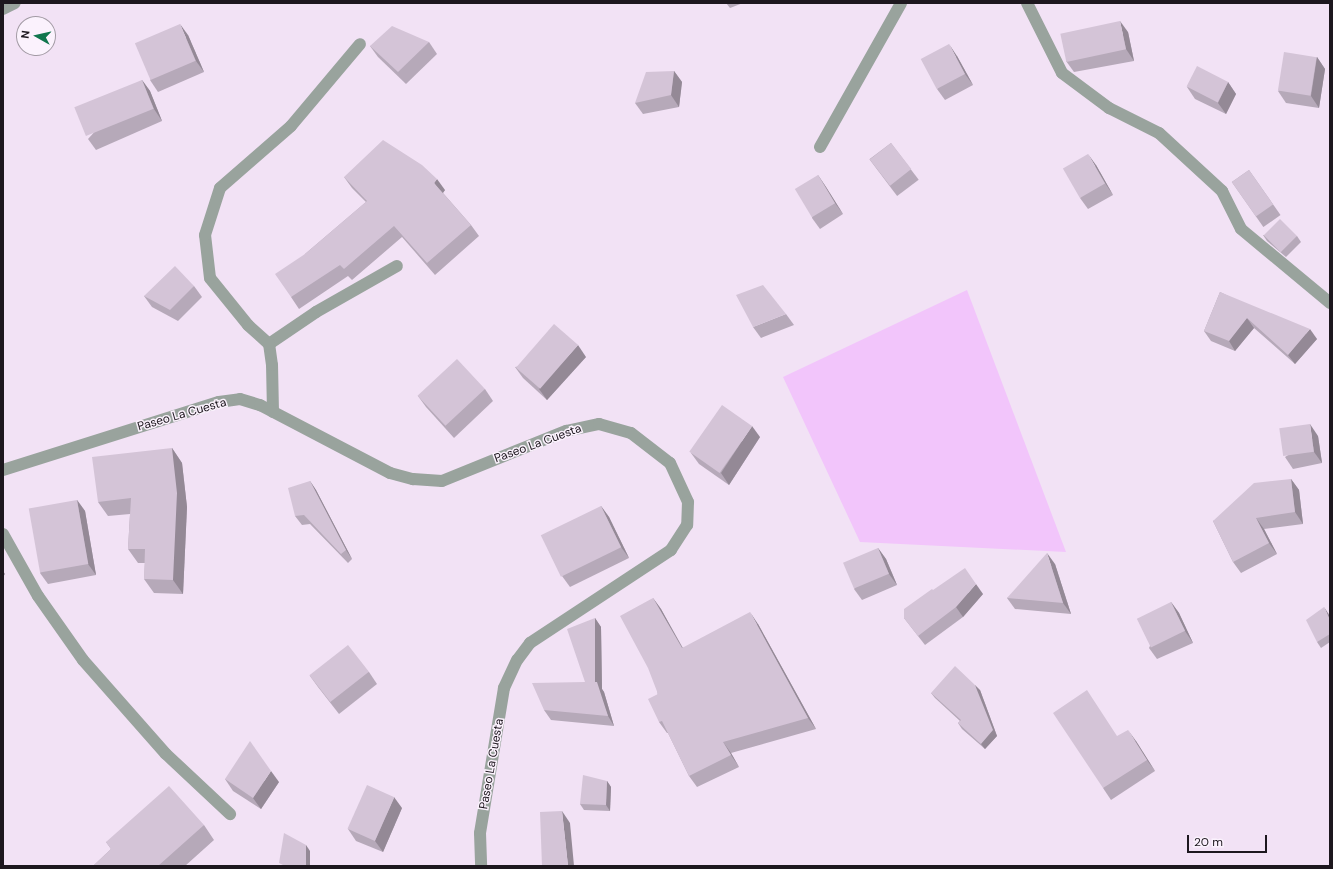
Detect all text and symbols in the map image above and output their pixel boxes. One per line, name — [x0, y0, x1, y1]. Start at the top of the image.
north arrow — [16, 16, 56, 56]
text: N — [18, 30, 33, 39]
street label: Paseo La Cuesta — [136, 395, 228, 435]
street label: Paseo La Cuesta — [492, 422, 584, 466]
street label: Paseo La Cuesta — [477, 718, 507, 810]
scale bar — [1189, 827, 1269, 853]
text: 20 m — [1194, 834, 1223, 850]

